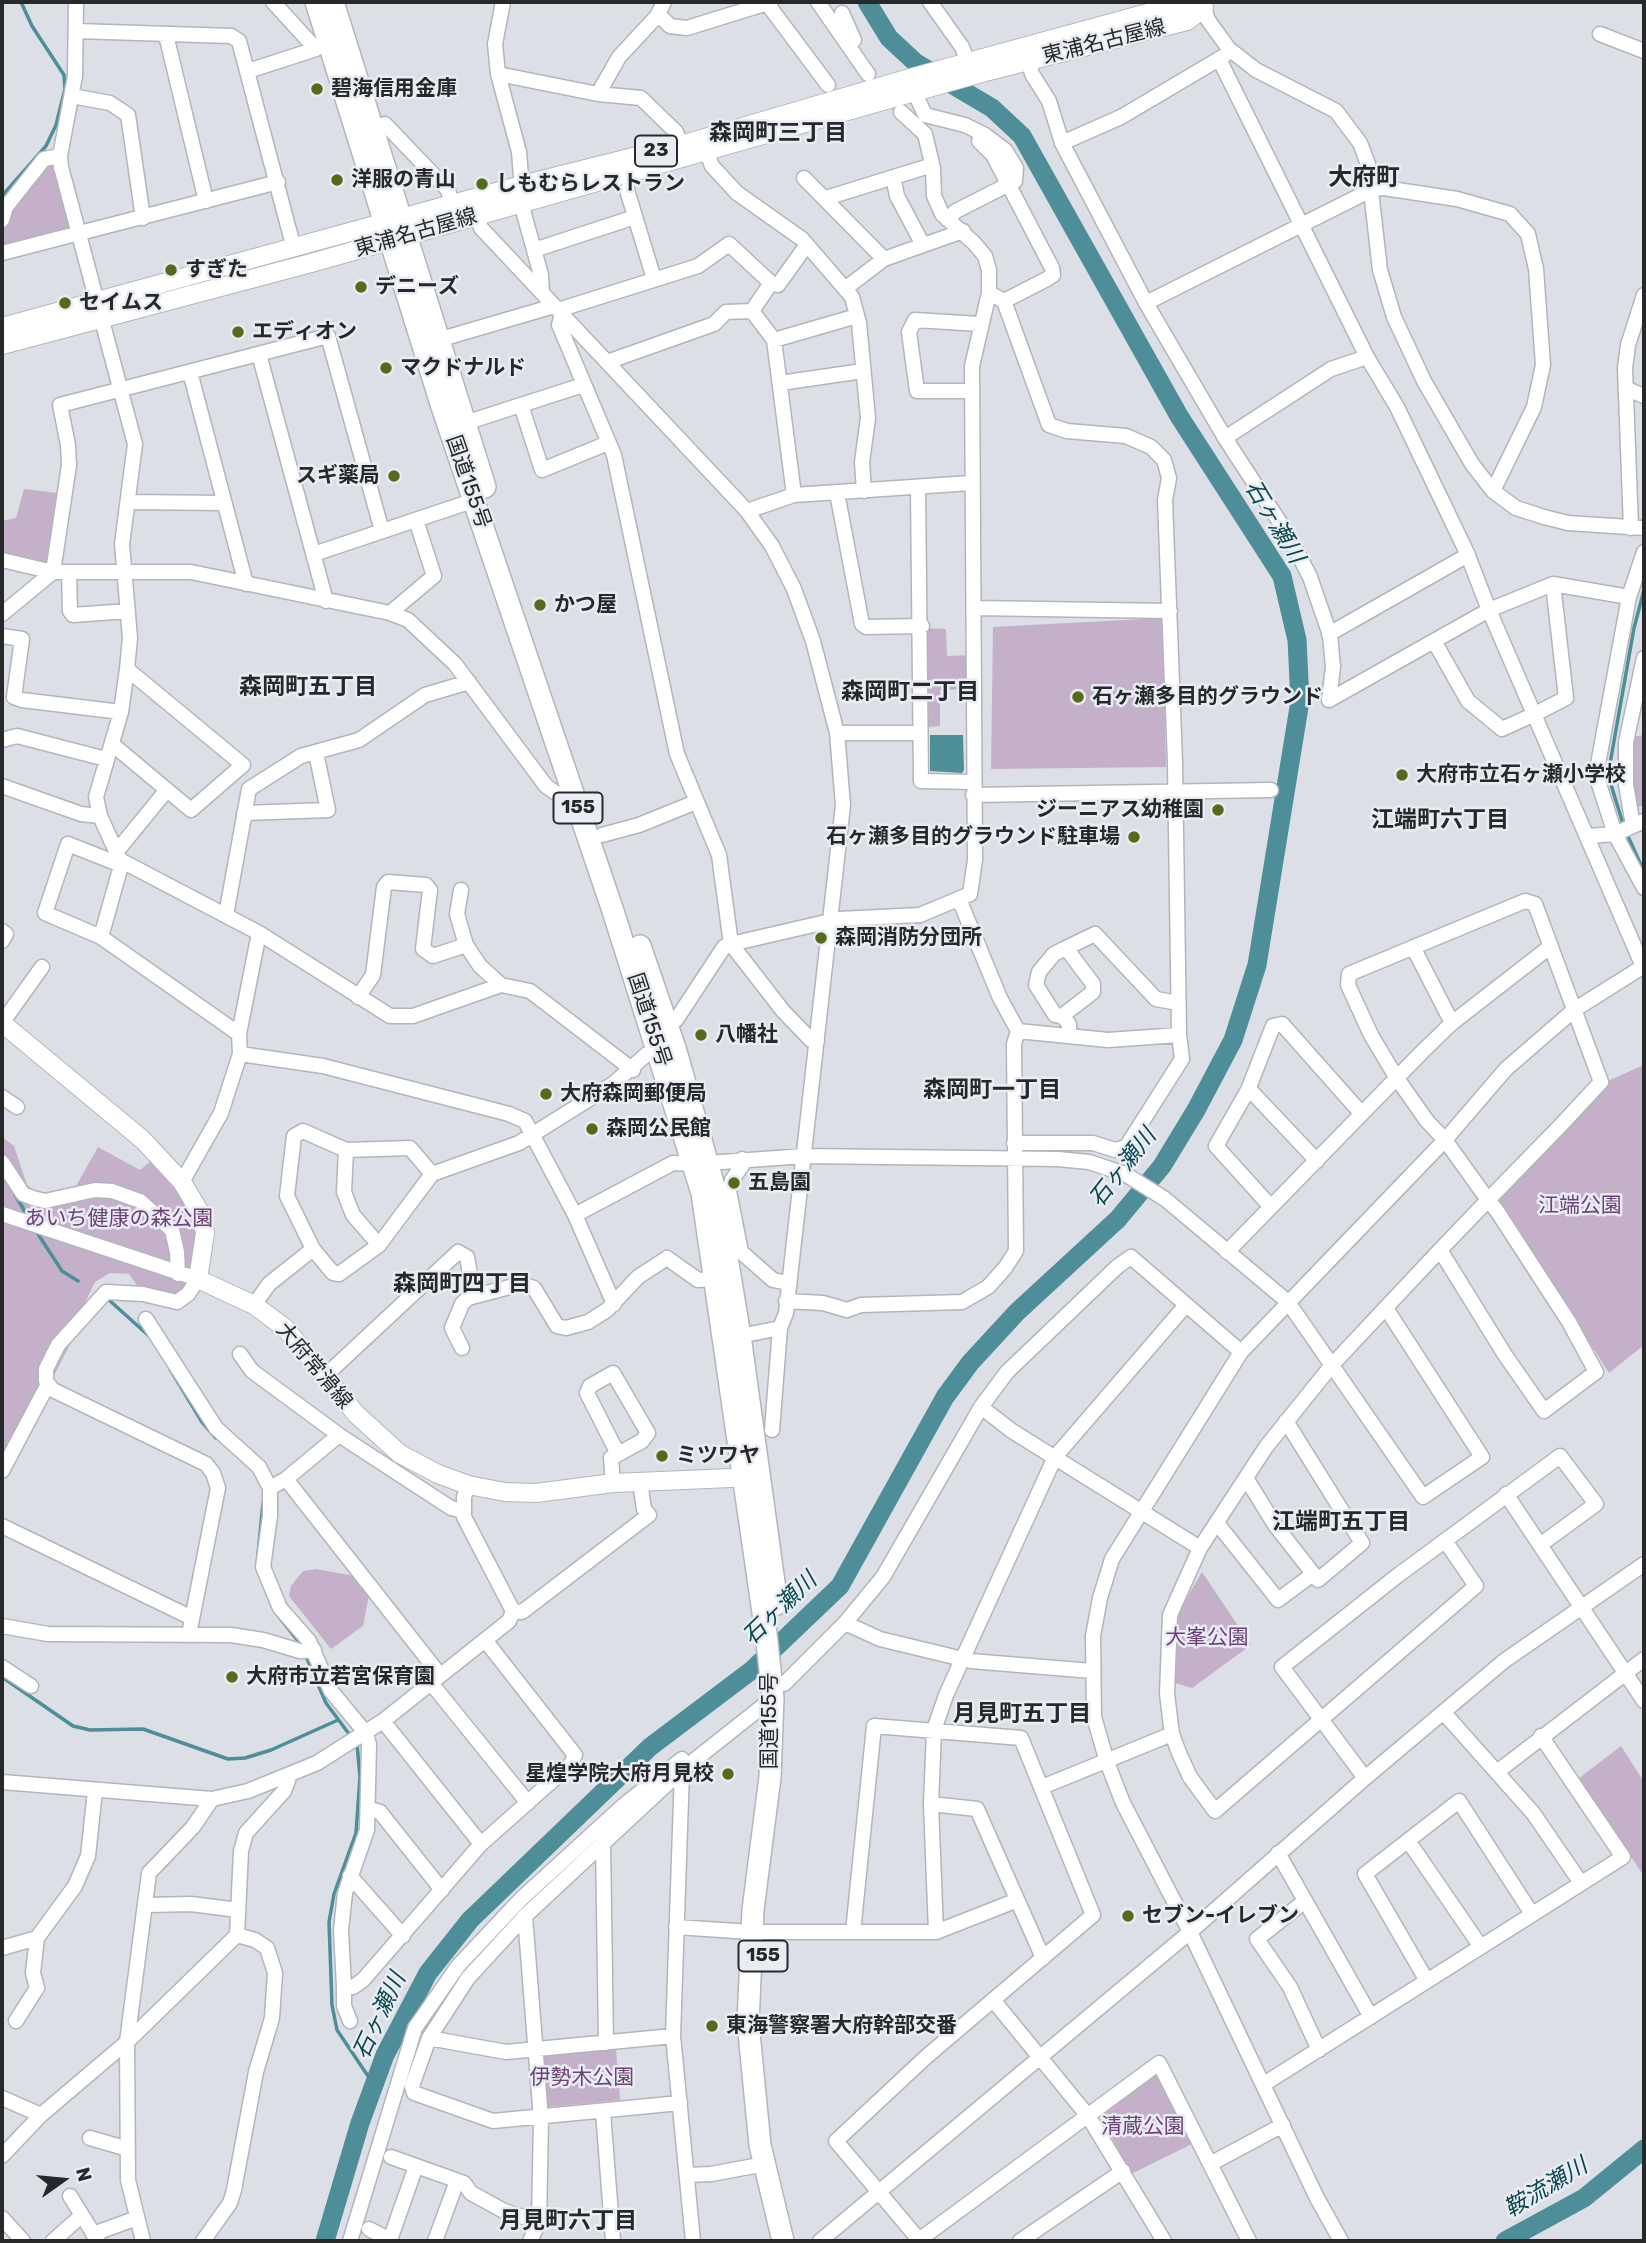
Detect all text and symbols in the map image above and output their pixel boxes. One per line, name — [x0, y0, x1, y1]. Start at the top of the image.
street label: 東浦名古屋線 — [1040, 15, 1168, 69]
place label: 碧海信用金庫 — [331, 76, 457, 102]
marker: 碧海信用金庫 — [309, 81, 325, 97]
district label: 森岡町三丁目 — [709, 119, 847, 147]
road number: 23 — [635, 136, 677, 167]
district label: 大府町 — [1328, 164, 1400, 192]
place label: 洋服の青山 — [351, 167, 456, 193]
place label: しもむらレストラン — [496, 171, 685, 197]
marker: 洋服の青山 — [329, 172, 345, 188]
marker: しもむらレストラン — [474, 176, 490, 192]
street label: 東浦名古屋線 — [352, 204, 480, 262]
place label: すぎた — [185, 257, 248, 283]
marker: すぎた — [163, 262, 179, 278]
place label: デニーズ — [375, 274, 459, 300]
marker: デニーズ — [353, 279, 369, 295]
place label: セイムス — [79, 290, 163, 316]
marker: セイムス — [57, 295, 73, 311]
place label: エディオン — [252, 319, 357, 345]
marker: エディオン — [230, 324, 246, 340]
place label: マクドナルド — [400, 355, 526, 381]
marker: マクドナルド — [378, 360, 394, 376]
street label: 国道155号 — [440, 432, 496, 532]
place label: スギ薬局 — [296, 463, 380, 489]
marker: スギ薬局 — [386, 468, 402, 484]
water label: 石ヶ瀬川 — [1238, 475, 1310, 569]
place label: かつ屋 — [554, 592, 617, 618]
marker: かつ屋 — [532, 597, 548, 613]
district label: 森岡町五丁目 — [239, 673, 377, 701]
district label: 森岡町二丁目 — [841, 678, 979, 706]
place label: 石ヶ瀬多目的グラウンド — [1092, 684, 1323, 710]
marker: 石ヶ瀬多目的グラウンド — [1070, 689, 1086, 705]
place label: 大府市立石ヶ瀬小学校 — [1416, 762, 1626, 788]
marker: 大府市立石ヶ瀬小学校 — [1394, 767, 1410, 783]
road number: 155 — [554, 792, 602, 824]
place label: ジーニアス幼稚園 — [1036, 797, 1204, 823]
marker: ジーニアス幼稚園 — [1210, 802, 1226, 818]
district label: 江端町六丁目 — [1371, 806, 1509, 834]
place label: 石ヶ瀬多目的グラウンド駐車場 — [826, 824, 1120, 850]
marker: 石ヶ瀬多目的グラウンド駐車場 — [1126, 829, 1142, 845]
place label: 森岡消防分団所 — [835, 925, 982, 951]
marker: 森岡消防分団所 — [813, 930, 829, 946]
street label: 国道155号 — [622, 970, 676, 1070]
place label: 八幡社 — [715, 1022, 778, 1048]
marker: 八幡社 — [693, 1027, 709, 1043]
district label: 森岡町一丁目 — [923, 1076, 1061, 1104]
place label: 大府森岡郵便局 — [560, 1081, 707, 1107]
marker: 大府森岡郵便局 — [538, 1086, 554, 1102]
place label: 森岡公民館 — [606, 1116, 711, 1142]
marker: 森岡公民館 — [584, 1121, 600, 1137]
water label: 石ヶ瀬川 — [1084, 1123, 1162, 1213]
place label: 五島園 — [748, 1170, 811, 1196]
marker: 五島園 — [726, 1175, 742, 1191]
park label: 江端公園 — [1538, 1193, 1622, 1219]
park label: あいち健康の森公園 — [25, 1206, 213, 1232]
district label: 森岡町四丁目 — [393, 1270, 531, 1298]
street label: 大府常滑線 — [271, 1318, 357, 1414]
place label: ミツワヤ — [676, 1443, 760, 1469]
marker: ミツワヤ — [654, 1448, 670, 1464]
district label: 江端町五丁目 — [1272, 1508, 1410, 1536]
water label: 石ヶ瀬川 — [737, 1567, 823, 1651]
park label: 大峯公園 — [1165, 1625, 1249, 1651]
place label: 大府市立若宮保育園 — [246, 1664, 435, 1690]
marker: 大府市立若宮保育園 — [224, 1669, 240, 1685]
street label: 国道155号 — [757, 1673, 783, 1769]
district label: 月見町五丁目 — [953, 1700, 1091, 1728]
place label: 星煌学院大府月見校 — [525, 1761, 714, 1787]
marker: 星煌学院大府月見校 — [720, 1766, 736, 1782]
place label: セブン-イレブン — [1142, 1903, 1299, 1929]
marker: セブン-イレブン — [1120, 1908, 1136, 1924]
road number: 155 — [738, 1940, 788, 1972]
water label: 石ヶ瀬川 — [348, 1968, 412, 2064]
place label: 東海警察署大府幹部交番 — [726, 2013, 957, 2039]
marker: 東海警察署大府幹部交番 — [704, 2018, 720, 2034]
park label: 伊勢木公園 — [530, 2065, 634, 2091]
park label: 清蔵公園 — [1101, 2114, 1185, 2140]
north arrow — [28, 2145, 98, 2215]
water label: 鞍流瀬川 — [1499, 2152, 1593, 2224]
text: N — [71, 2165, 97, 2184]
district label: 月見町六丁目 — [499, 2207, 637, 2235]

